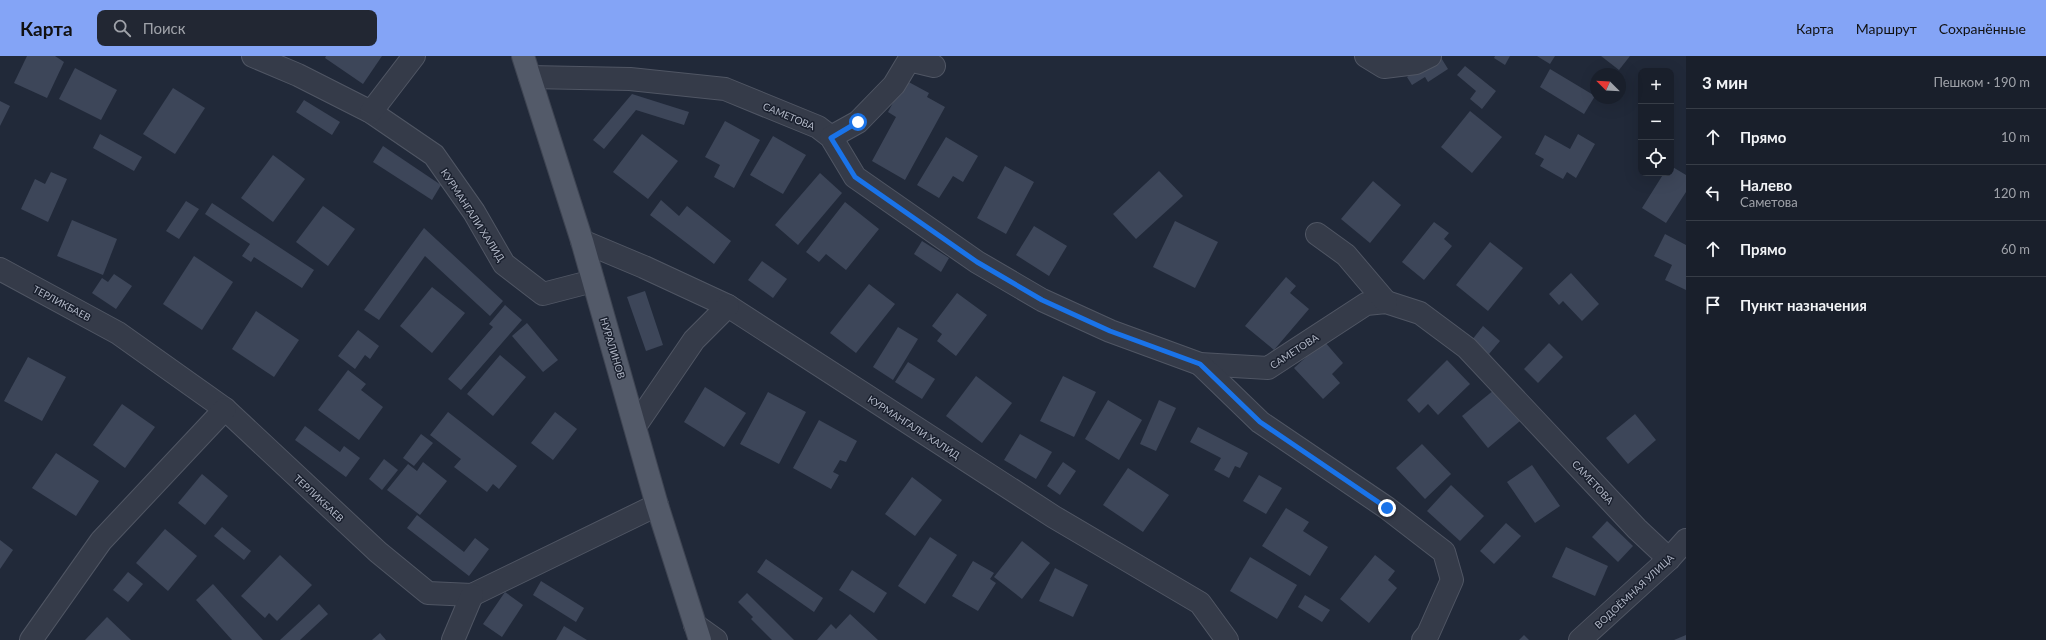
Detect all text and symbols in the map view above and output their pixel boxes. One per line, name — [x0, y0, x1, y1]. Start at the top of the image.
search box — [97, 10, 377, 46]
text: Карта — [20, 17, 73, 40]
icon: search — [111, 17, 133, 39]
text: Поиск — [143, 19, 186, 37]
text: Карта — [1796, 20, 1834, 37]
text: Маршрут — [1856, 20, 1917, 37]
text: Сохранённые — [1939, 20, 2026, 37]
north arrow — [1590, 68, 1626, 104]
map controls — [1638, 68, 1674, 176]
button: + — [1638, 68, 1674, 104]
text: 3 мин — [1702, 72, 1748, 93]
text: Пешком · 190 m — [1933, 74, 2030, 90]
street label: САМЕТОВА — [761, 100, 817, 132]
button: − — [1638, 104, 1674, 140]
route start — [849, 113, 867, 131]
icon: ahead — [1702, 126, 1724, 148]
text: Прямо — [1740, 128, 1786, 146]
text: 10 m — [2001, 129, 2030, 145]
button: locate — [1638, 140, 1674, 176]
street label: КУРМАНГАЛИ ХАЛИД — [439, 167, 507, 263]
text: Налево — [1740, 176, 1792, 194]
icon: left — [1702, 182, 1724, 204]
text: 120 m — [1993, 185, 2030, 201]
text: Саметова — [1740, 194, 1798, 210]
icon: ahead — [1702, 238, 1724, 260]
text: Прямо — [1740, 240, 1786, 258]
text: 60 m — [2001, 241, 2030, 257]
street label: ТЕРЛИКБАЕВ — [31, 283, 93, 323]
icon: arrive — [1702, 294, 1724, 316]
text: Пункт назначения — [1740, 296, 1867, 314]
street label: НУРАЛИНОВ — [598, 316, 628, 380]
street label: САМЕТОВА — [1268, 331, 1321, 371]
street label: КУРМАНГАЛИ ХАЛИД — [866, 393, 962, 461]
street label: САМЕТОВА — [1570, 458, 1616, 506]
street label: ТЕРЛИКБАЕВ — [292, 472, 346, 524]
route end — [1378, 499, 1396, 517]
street label: ВОДОЁМНАЯ УЛИЦА — [1592, 551, 1676, 631]

